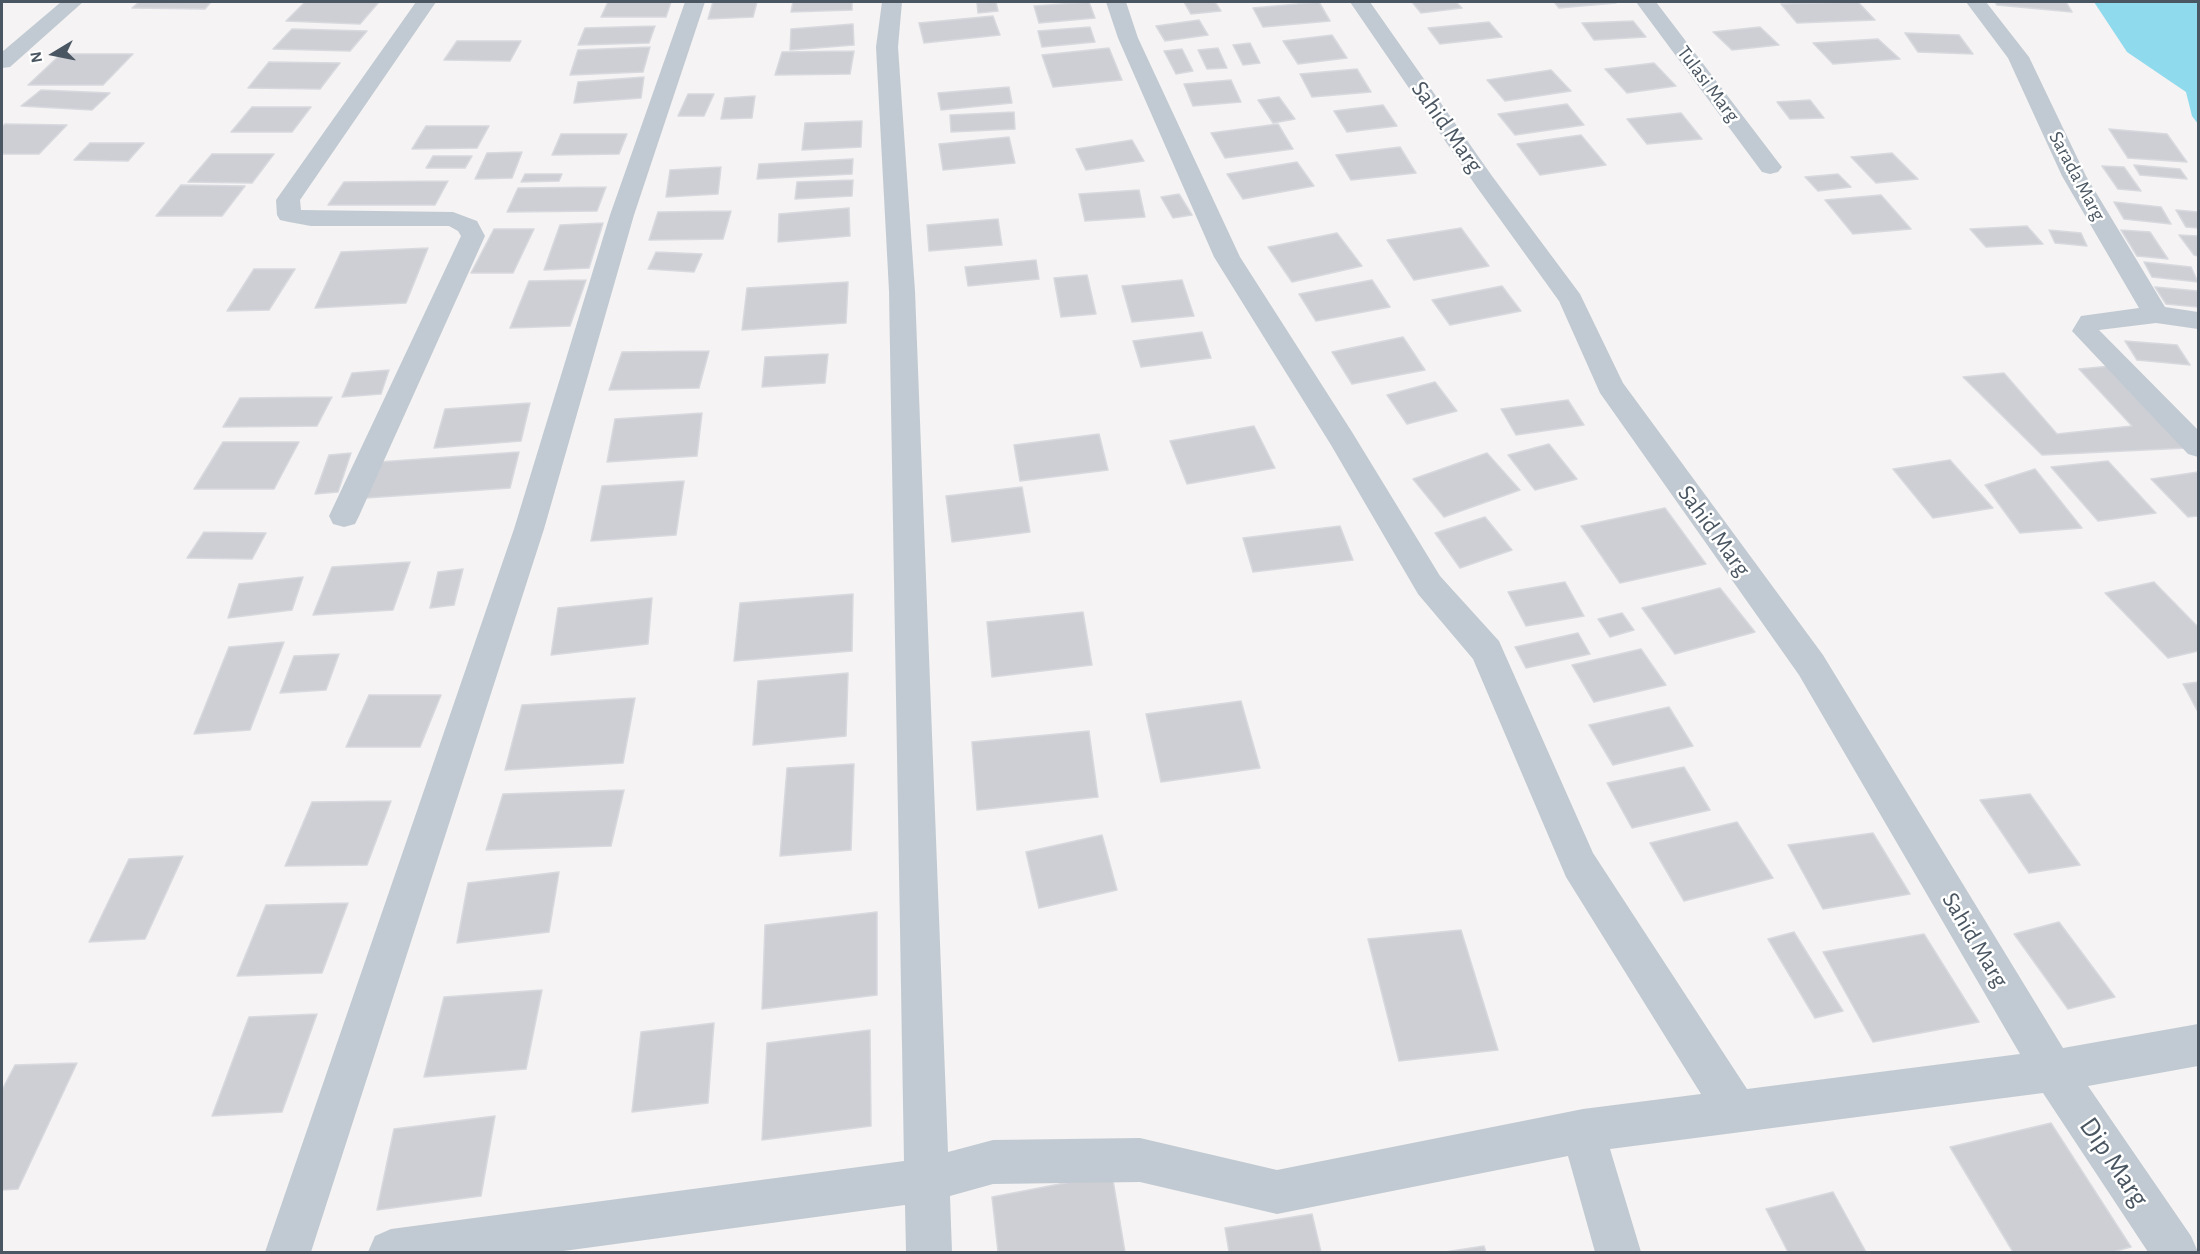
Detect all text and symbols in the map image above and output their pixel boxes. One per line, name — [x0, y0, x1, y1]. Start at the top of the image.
north arrow — [24, 24, 84, 84]
street label: Tulasi Marg — [1672, 41, 1744, 127]
text: N — [27, 50, 45, 64]
street label: Sahid Marg — [1405, 75, 1489, 179]
street label: Sarada Marg — [2044, 127, 2110, 225]
street label: Sahid Marg — [1671, 480, 1757, 582]
street label: Sahid Marg — [1935, 887, 2015, 993]
street label: Dip Marg — [2072, 1111, 2156, 1213]

